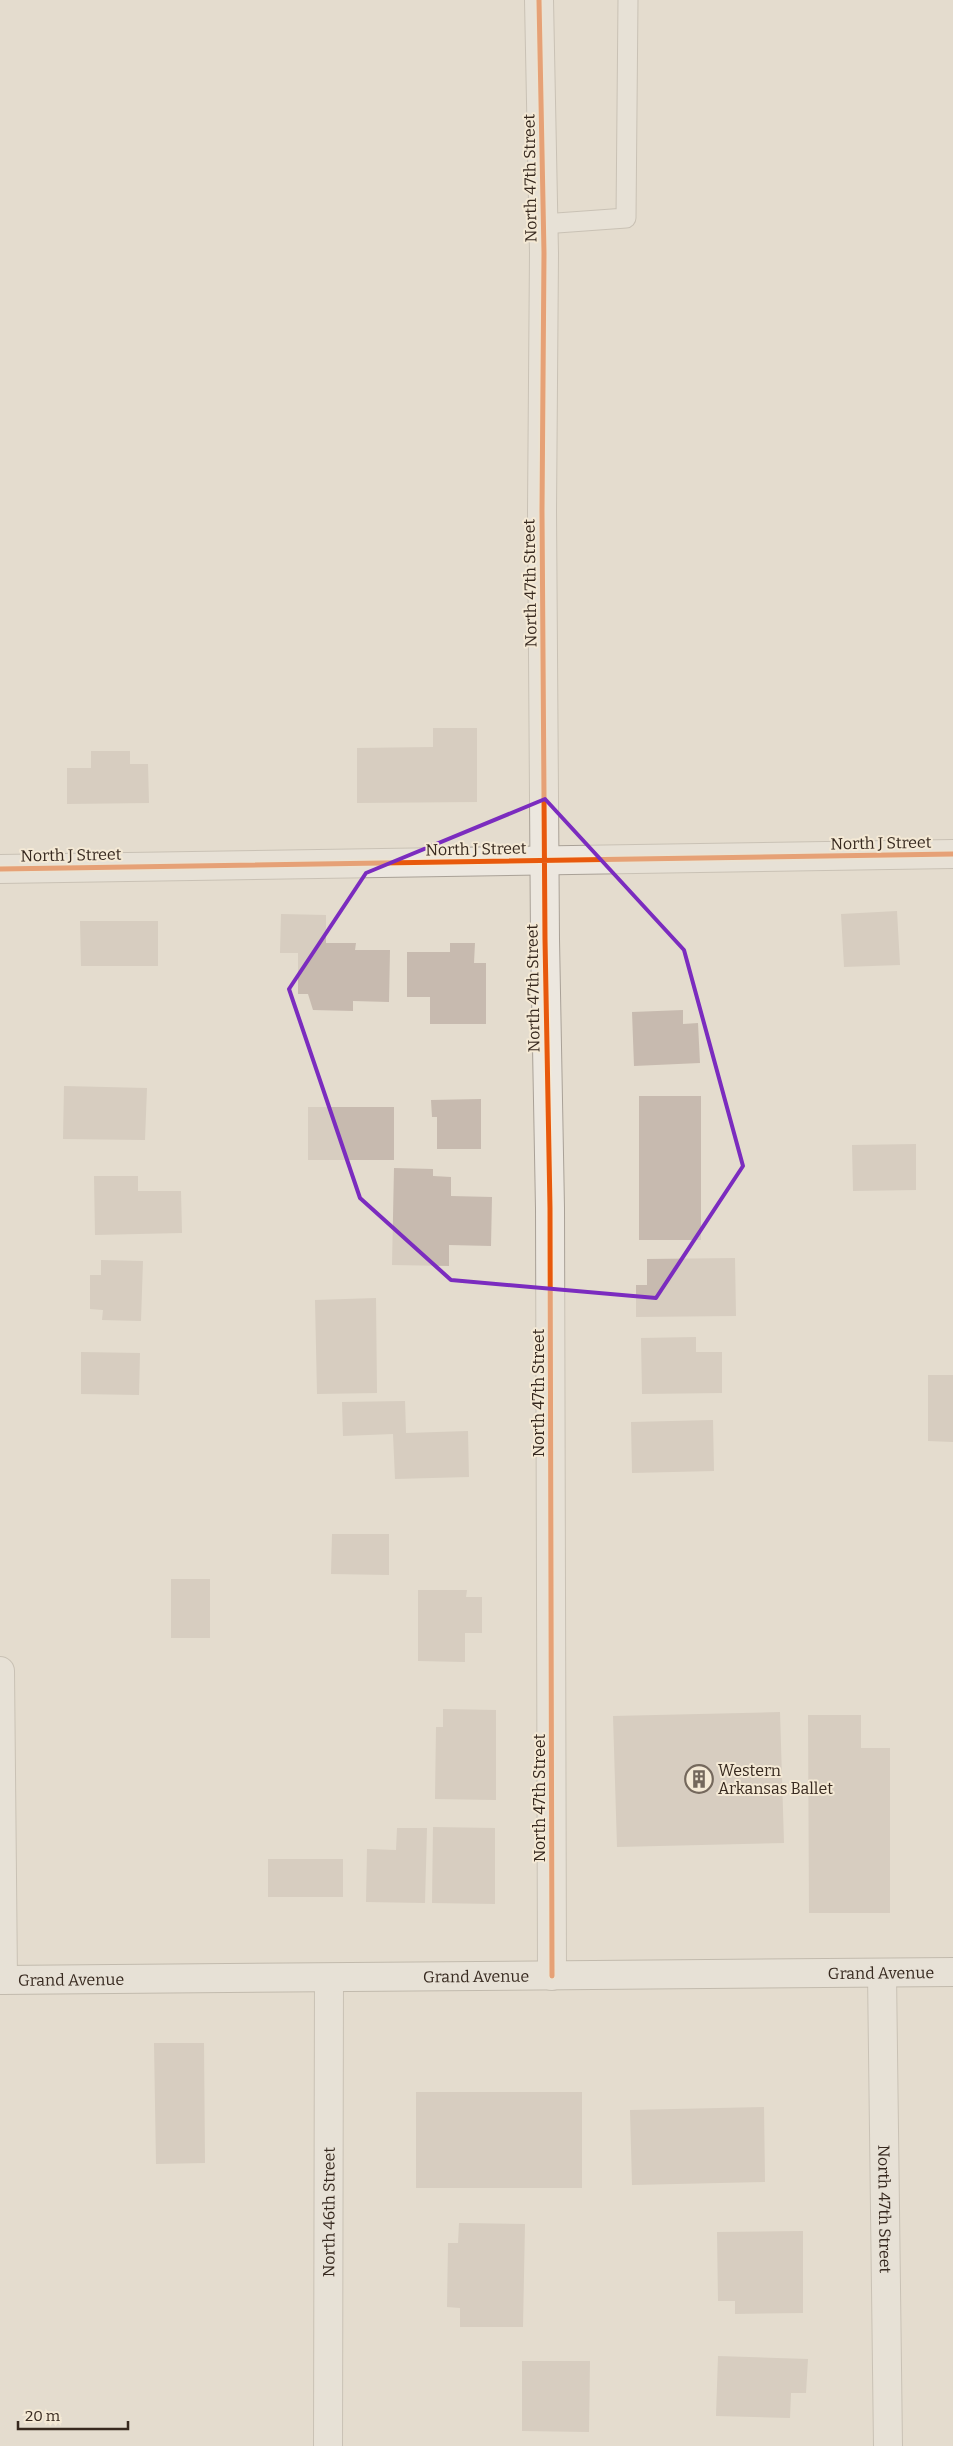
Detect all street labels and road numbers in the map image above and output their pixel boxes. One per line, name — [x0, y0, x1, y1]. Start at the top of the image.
street label: North 47th Street — [519, 113, 541, 242]
street label: North 47th Street — [519, 518, 541, 647]
street label: North J Street — [830, 833, 932, 853]
street label: North J Street — [425, 839, 527, 859]
street label: North J Street — [20, 845, 122, 865]
street label: North 47th Street — [522, 923, 544, 1052]
street label: North 47th Street — [529, 1329, 548, 1457]
street label: North 47th Street — [530, 1734, 549, 1862]
street label: Grand Avenue — [828, 1963, 934, 1983]
street label: Grand Avenue — [423, 1966, 529, 1986]
street label: Grand Avenue — [18, 1969, 124, 1989]
street label: North 47th Street — [875, 2145, 895, 2274]
street label: North 46th Street — [319, 2147, 338, 2277]

